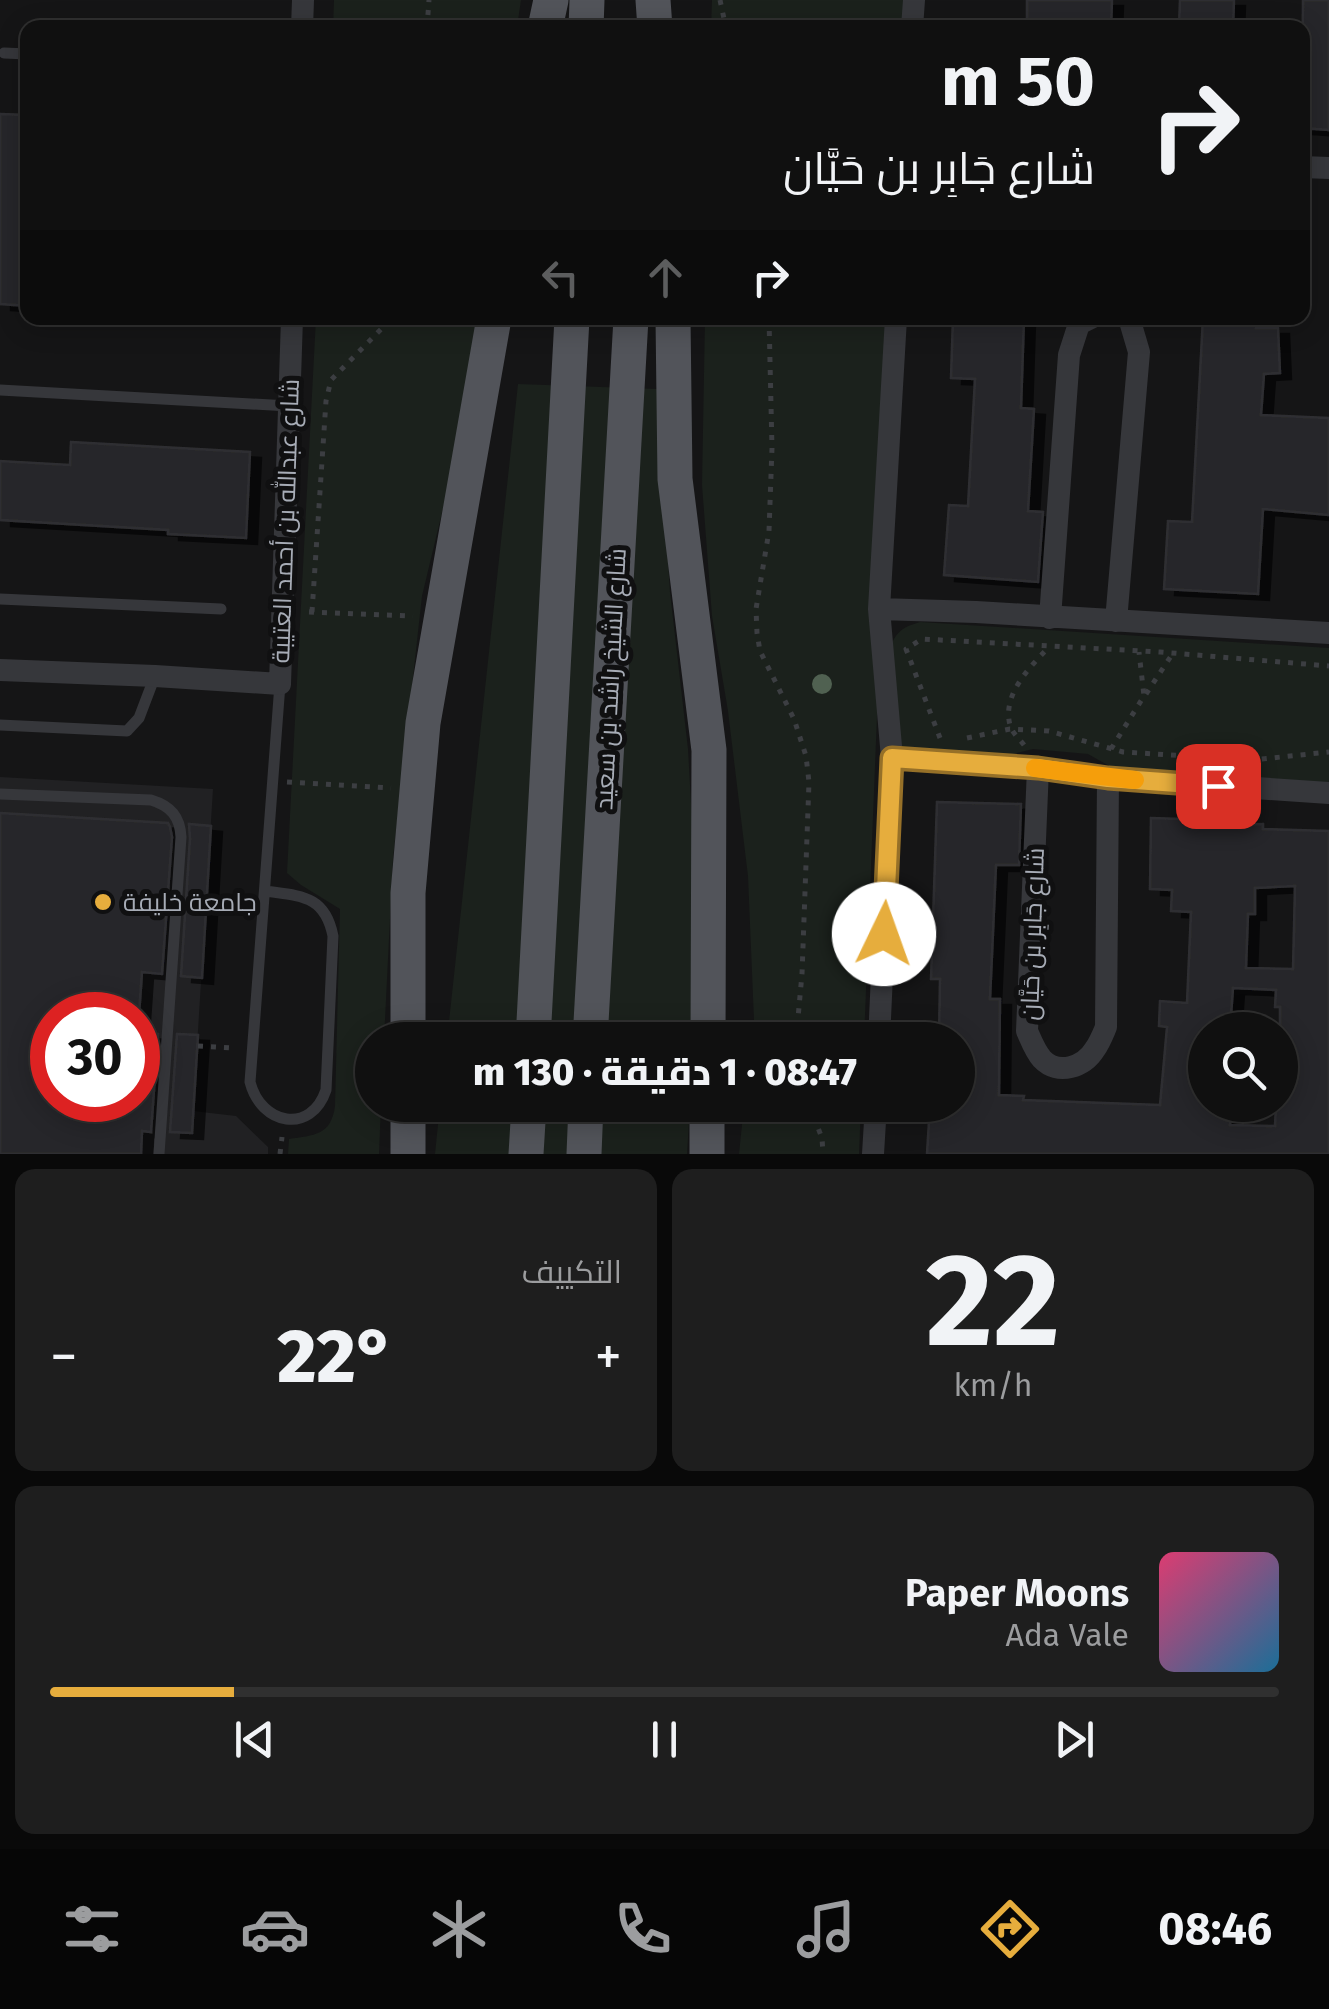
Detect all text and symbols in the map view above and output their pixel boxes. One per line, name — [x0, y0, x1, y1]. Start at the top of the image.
text: 50 m — [941, 40, 1095, 124]
icon: right — [1130, 60, 1260, 190]
text: شارع جَابِر بن حَيَّان — [783, 142, 1095, 196]
icon: left — [533, 250, 588, 305]
icon: ahead — [638, 250, 693, 305]
icon: right — [743, 250, 798, 305]
street label: شارع عبدالله بن أحمد العتيبة — [264, 378, 307, 664]
street label: شارع الشيخ راشد بن سعيد — [589, 548, 634, 811]
pin — [1176, 744, 1261, 829]
icon: arrive — [1191, 759, 1246, 814]
street label: شارع جَابِر بن حَيَّان — [1015, 847, 1052, 1021]
position arrow — [832, 882, 936, 986]
place label: جامعة خليفة — [123, 888, 257, 918]
marker: جامعة خليفة — [92, 891, 114, 913]
speed limit sign: 30 — [30, 992, 160, 1122]
map controls — [1188, 1012, 1298, 1122]
button: search — [1188, 1012, 1298, 1122]
text: 08:47 · 1 دقيقة · 130 m — [473, 1049, 857, 1095]
text: 22 — [926, 1223, 1060, 1379]
text: التكييف — [522, 1253, 622, 1291]
text: 22° — [277, 1312, 395, 1402]
text: − — [50, 1324, 78, 1390]
text: + — [595, 1324, 622, 1390]
text: km/h — [953, 1366, 1033, 1404]
text: Paper Moons — [905, 1570, 1129, 1616]
text: Ada Vale — [1005, 1616, 1129, 1654]
icon: previous — [227, 1712, 282, 1767]
icon: pause — [637, 1712, 692, 1767]
icon: next — [1047, 1712, 1102, 1767]
icon: filters — [57, 1894, 127, 1964]
icon: car — [240, 1894, 310, 1964]
icon: climate — [424, 1894, 494, 1964]
icon: phone — [608, 1894, 678, 1964]
icon: music — [791, 1894, 861, 1964]
icon: directions — [975, 1894, 1045, 1964]
text: 08:46 — [1158, 1902, 1272, 1956]

